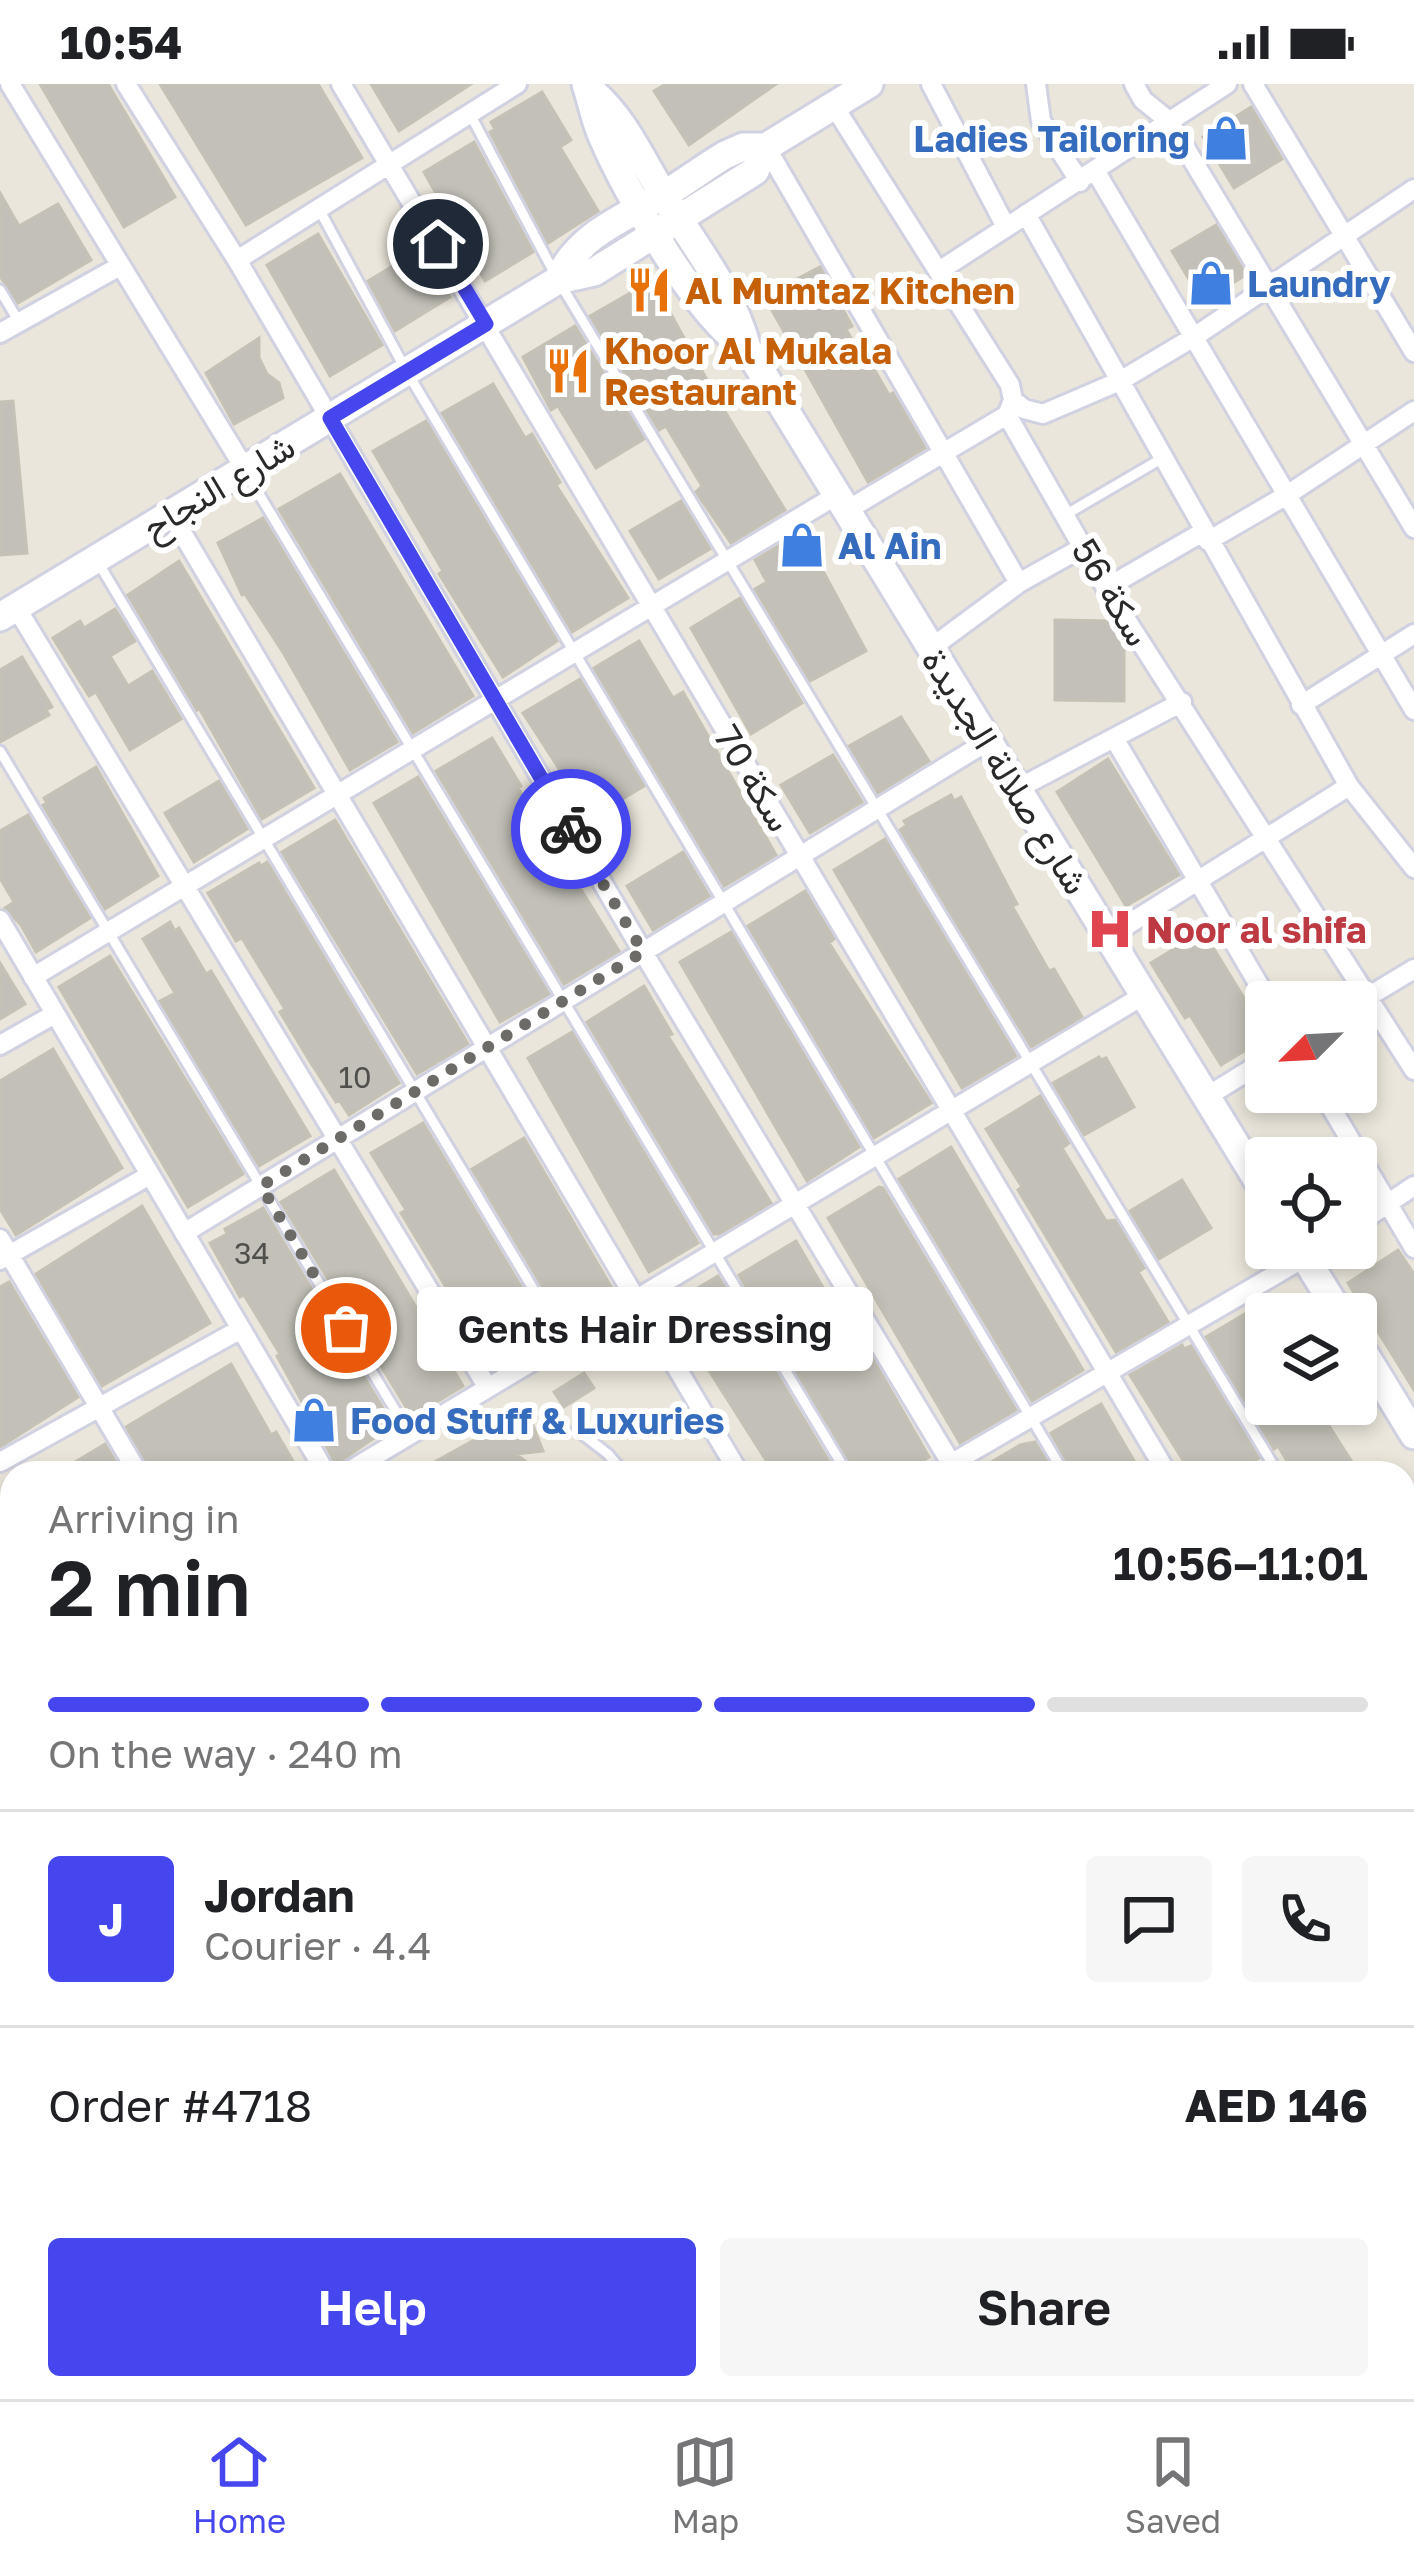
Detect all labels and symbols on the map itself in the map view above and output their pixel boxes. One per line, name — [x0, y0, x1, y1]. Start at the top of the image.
shop icon: Ladies Tailoring — [1201, 113, 1251, 163]
place label: Ladies Tailoring — [913, 117, 1190, 160]
pin — [387, 193, 489, 295]
shop icon: Laundry — [1186, 258, 1236, 308]
place label: Laundry — [1247, 262, 1391, 305]
restaurant icon: Al Mumtaz Kitchen — [624, 265, 674, 315]
place label: Al Mumtaz Kitchen — [685, 269, 1015, 312]
place label: Khoor Al Mukala Restaurant — [604, 329, 892, 413]
restaurant icon: Khoor Al Mukala Restaurant — [543, 346, 593, 396]
street label: شارع النجاح — [134, 424, 304, 552]
shop icon: Al Ain — [777, 520, 827, 570]
place label: Al Ain — [838, 524, 941, 567]
street label: سكة 56 — [1063, 531, 1161, 653]
street label: شارع صلالة الجديدة — [910, 641, 1099, 904]
street label: سكة 70 — [706, 717, 802, 839]
courier — [511, 769, 631, 889]
hospital icon: Noor al shifa — [1085, 904, 1135, 954]
place label: Noor al shifa — [1146, 908, 1367, 951]
north arrow — [1245, 981, 1377, 1113]
house number: 10 — [338, 1059, 372, 1095]
house number: 34 — [234, 1235, 270, 1271]
pin — [295, 1277, 397, 1379]
callout: Gents Hair Dressing — [418, 1286, 874, 1370]
shop icon: Food Stuff & Luxuries — [289, 1395, 339, 1445]
place label: Food Stuff & Luxuries — [350, 1399, 725, 1442]

